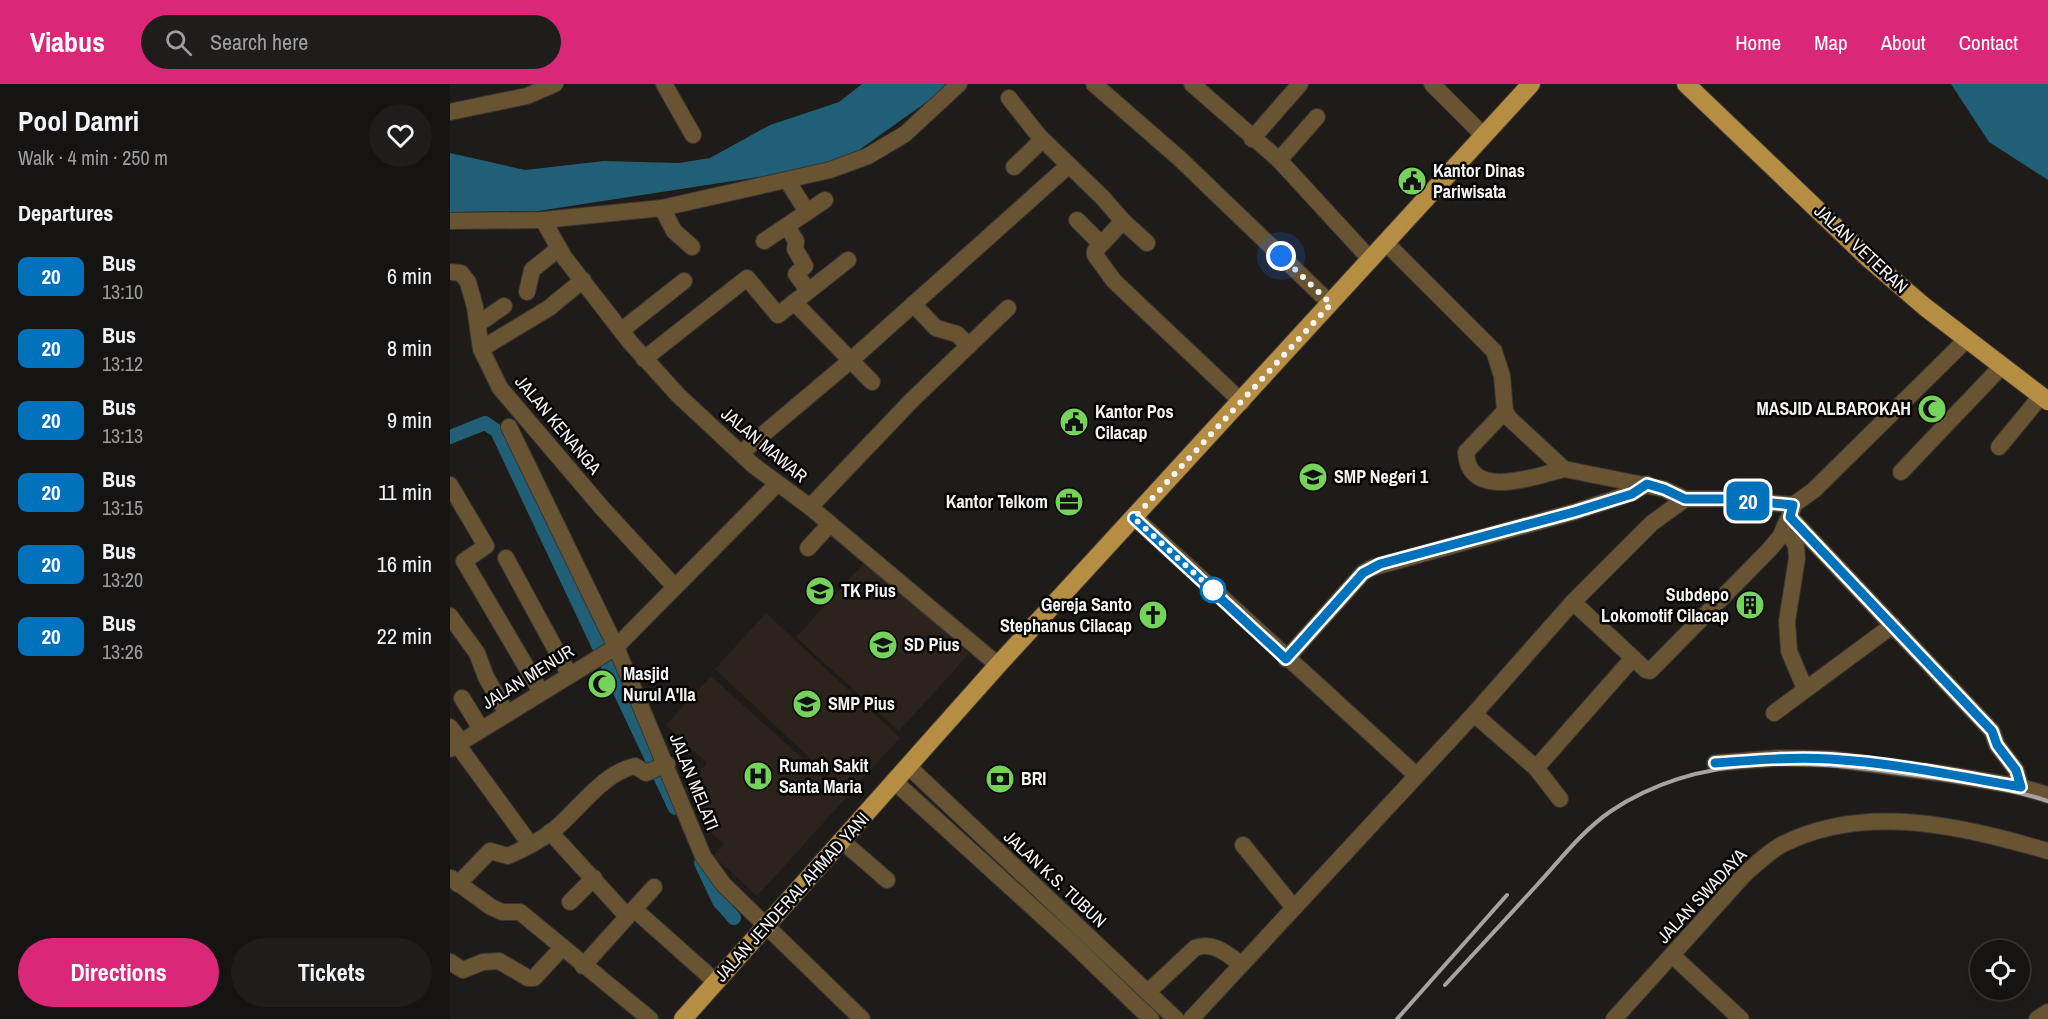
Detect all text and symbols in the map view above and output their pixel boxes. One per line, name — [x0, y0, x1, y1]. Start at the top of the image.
search box — [141, 15, 561, 69]
text: Viabus — [30, 23, 105, 61]
icon: search — [162, 26, 195, 59]
text: Search here — [210, 27, 308, 57]
text: Home — [1735, 28, 1781, 57]
text: Map — [1814, 28, 1848, 57]
text: About — [1881, 28, 1926, 57]
text: Contact — [1959, 28, 2018, 57]
text: Pool Damri — [18, 102, 139, 140]
button: heart — [369, 104, 432, 167]
text: Walk · 4 min · 250 m — [18, 144, 168, 171]
place label: Kantor Dinas Pariwisata — [1433, 158, 1525, 204]
public building icon: Kantor Dinas Pariwisata — [1396, 165, 1428, 197]
text: Departures — [18, 198, 113, 228]
street label: JALAN VETERAN — [1809, 199, 1914, 299]
your location — [1266, 241, 1296, 271]
text: Bus — [102, 248, 136, 278]
text: 6 min — [387, 261, 432, 291]
text: 20 — [41, 262, 61, 291]
text: 13:10 — [102, 278, 143, 305]
text: Bus — [102, 320, 136, 350]
text: 8 min — [387, 333, 432, 363]
text: 20 — [41, 334, 61, 363]
text: 13:12 — [102, 350, 143, 377]
street label: JALAN KENANGA — [510, 370, 607, 480]
text: Bus — [102, 392, 136, 422]
mosque icon: MASJID ALBAROKAH — [1916, 393, 1948, 425]
place label: MASJID ALBAROKAH — [1757, 396, 1911, 421]
place label: Kantor Pos Cilacap — [1095, 399, 1174, 445]
street label: JALAN MAWAR — [716, 401, 813, 488]
text: 9 min — [387, 405, 432, 435]
text: 20 — [41, 406, 61, 435]
public building icon: Kantor Pos Cilacap — [1058, 406, 1090, 438]
text: 13:13 — [102, 422, 143, 449]
school or university icon: SMP Negeri 1 — [1297, 461, 1329, 493]
text: Bus — [102, 464, 136, 494]
place label: SMP Negeri 1 — [1334, 464, 1429, 489]
text: 11 min — [378, 477, 432, 507]
text: 20 — [41, 478, 61, 507]
line badge: 20 — [1721, 482, 1775, 520]
office icon: Kantor Telkom — [1053, 486, 1085, 518]
text: 20 — [1738, 487, 1758, 516]
place label: Kantor Telkom — [946, 489, 1048, 514]
text: 13:15 — [102, 494, 143, 521]
text: Bus — [102, 536, 136, 566]
text: 16 min — [377, 549, 432, 579]
text: 20 — [41, 550, 61, 579]
text: 13:20 — [102, 566, 143, 593]
school or university icon: TK Pius — [804, 575, 836, 607]
unlabelled marker — [1200, 577, 1226, 603]
place label: TK Pius — [841, 578, 896, 603]
place label: Subdepo Lokomotif Cilacap — [1601, 582, 1729, 628]
building icon: Subdepo Lokomotif Cilacap — [1734, 589, 1766, 621]
place label: Gereja Santo Stephanus Cilacap — [1000, 592, 1132, 638]
church icon: Gereja Santo Stephanus Cilacap — [1137, 599, 1169, 631]
text: Bus — [102, 608, 136, 638]
text: 22 min — [377, 621, 432, 651]
text: 20 — [41, 622, 61, 651]
school or university icon: SD Pius — [867, 629, 899, 661]
place label: SD Pius — [904, 632, 960, 657]
text: 13:26 — [102, 638, 143, 665]
street label: JALAN MENUR — [477, 638, 579, 715]
place label: Masjid Nurul A'lla — [623, 661, 696, 707]
mosque icon: Masjid Nurul A'lla — [586, 668, 618, 700]
school or university icon: SMP Pius — [791, 688, 823, 720]
place label: SMP Pius — [828, 691, 895, 716]
street label: JALAN MELATI — [664, 730, 725, 834]
place label: Rumah Sakit Santa Maria — [779, 753, 868, 799]
hospital icon: Rumah Sakit Santa Maria — [742, 760, 774, 792]
bank icon: BRI — [984, 763, 1016, 795]
place label: BRI — [1021, 766, 1046, 791]
street label: JALAN JENDERAL AHMAD YANI — [709, 806, 875, 987]
street label: JALAN K.S. TUBUN — [998, 824, 1112, 933]
street label: JALAN SWADAYA — [1651, 843, 1752, 948]
button: Directions — [18, 938, 219, 1007]
button: Tickets — [231, 938, 432, 1007]
map controls — [1970, 940, 2030, 1000]
button: locate — [1970, 940, 2030, 1000]

